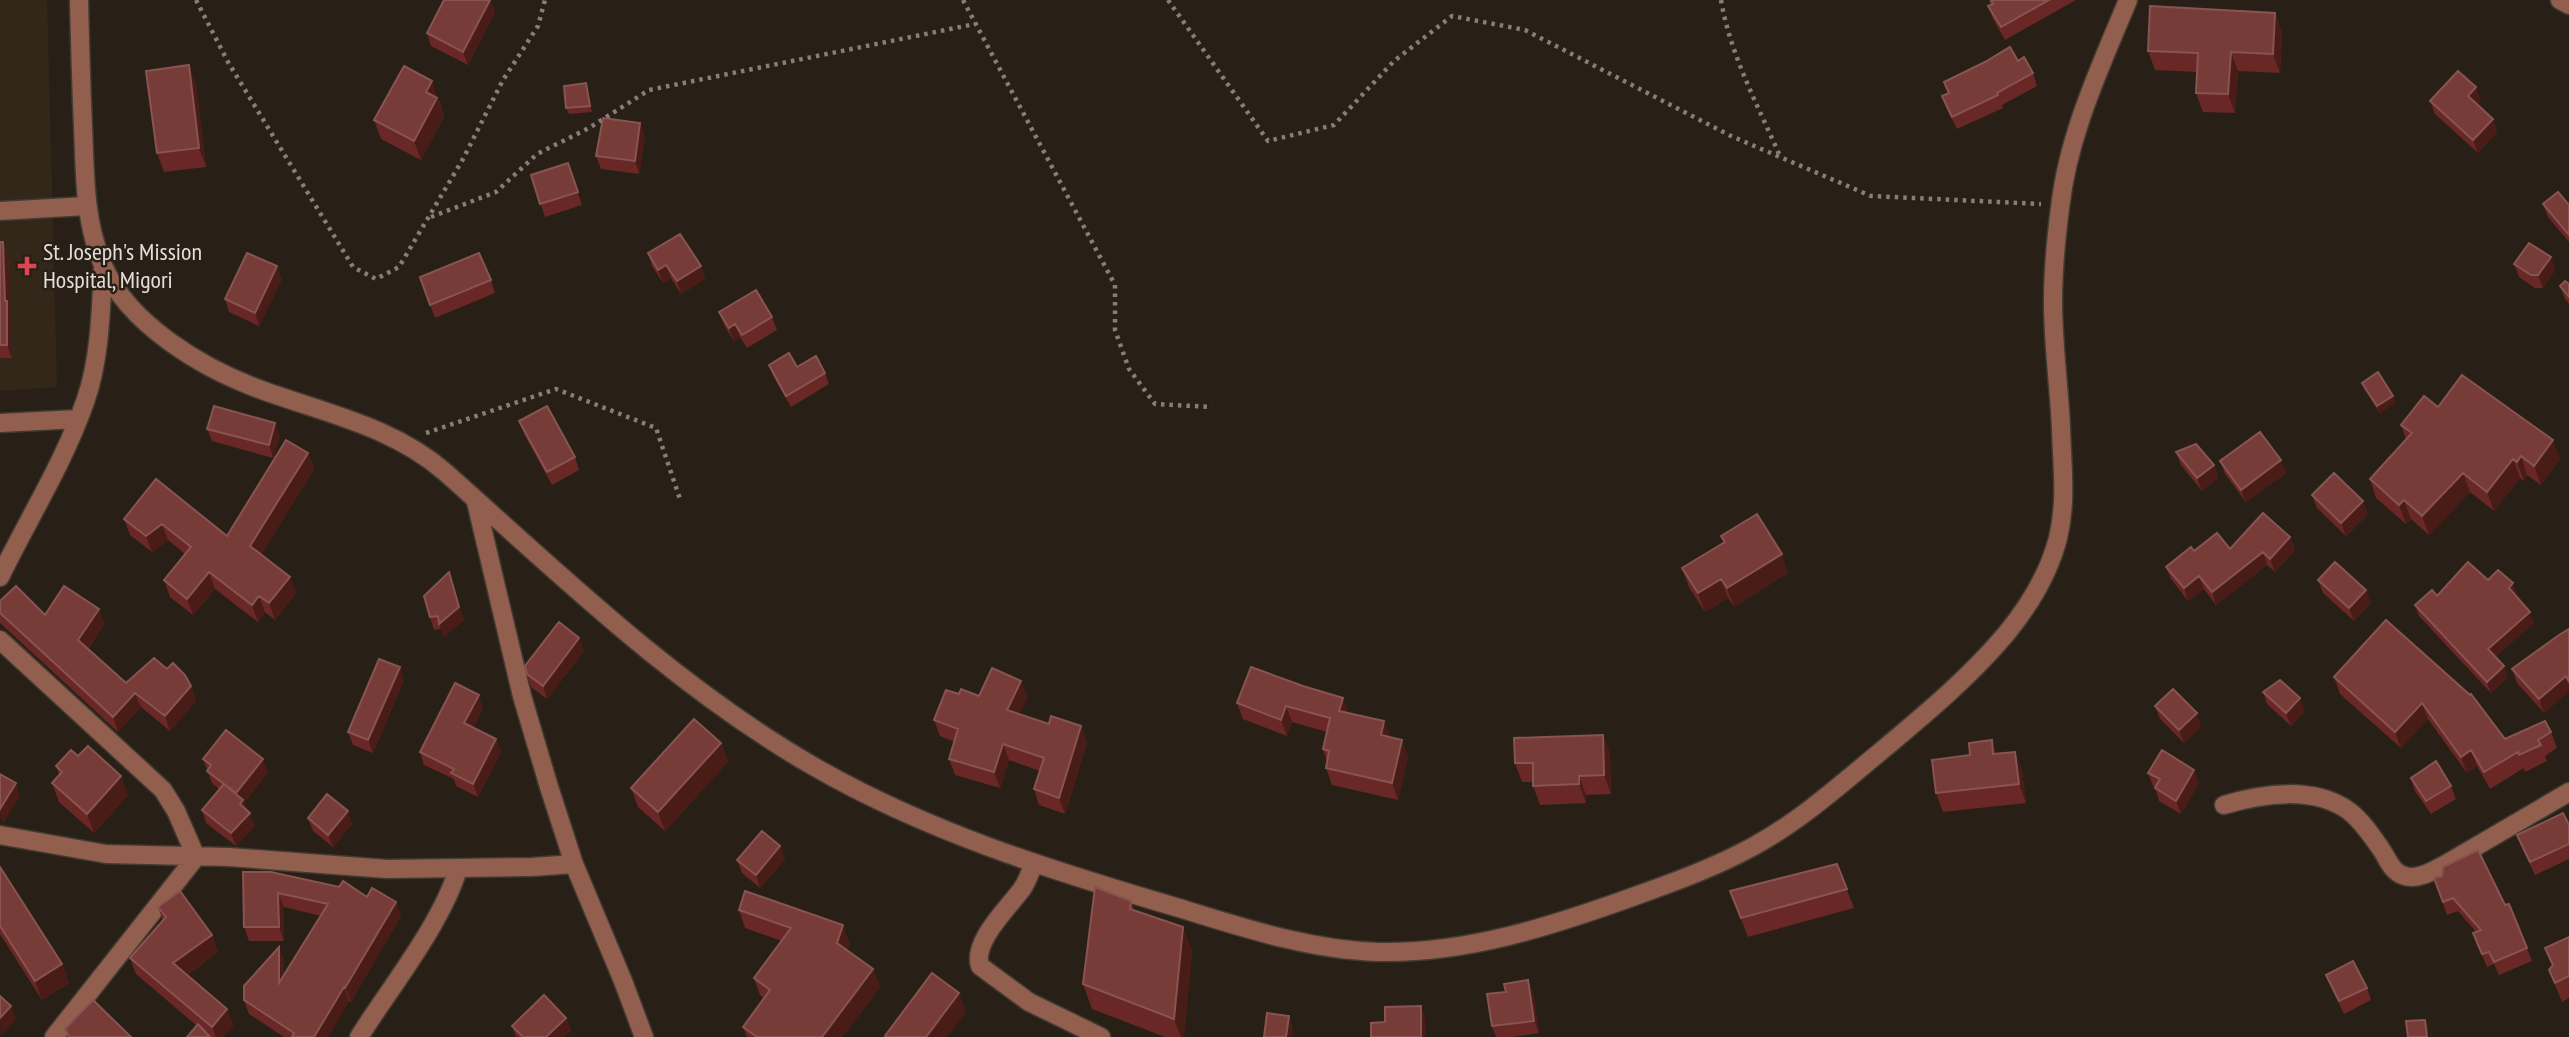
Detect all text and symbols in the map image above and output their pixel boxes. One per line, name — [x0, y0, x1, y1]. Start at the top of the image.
place label: St. Joseph's Mission Hospital, Migori — [43, 236, 202, 295]
marker: St. Joseph's Mission Hospital, Migori — [17, 256, 37, 276]

